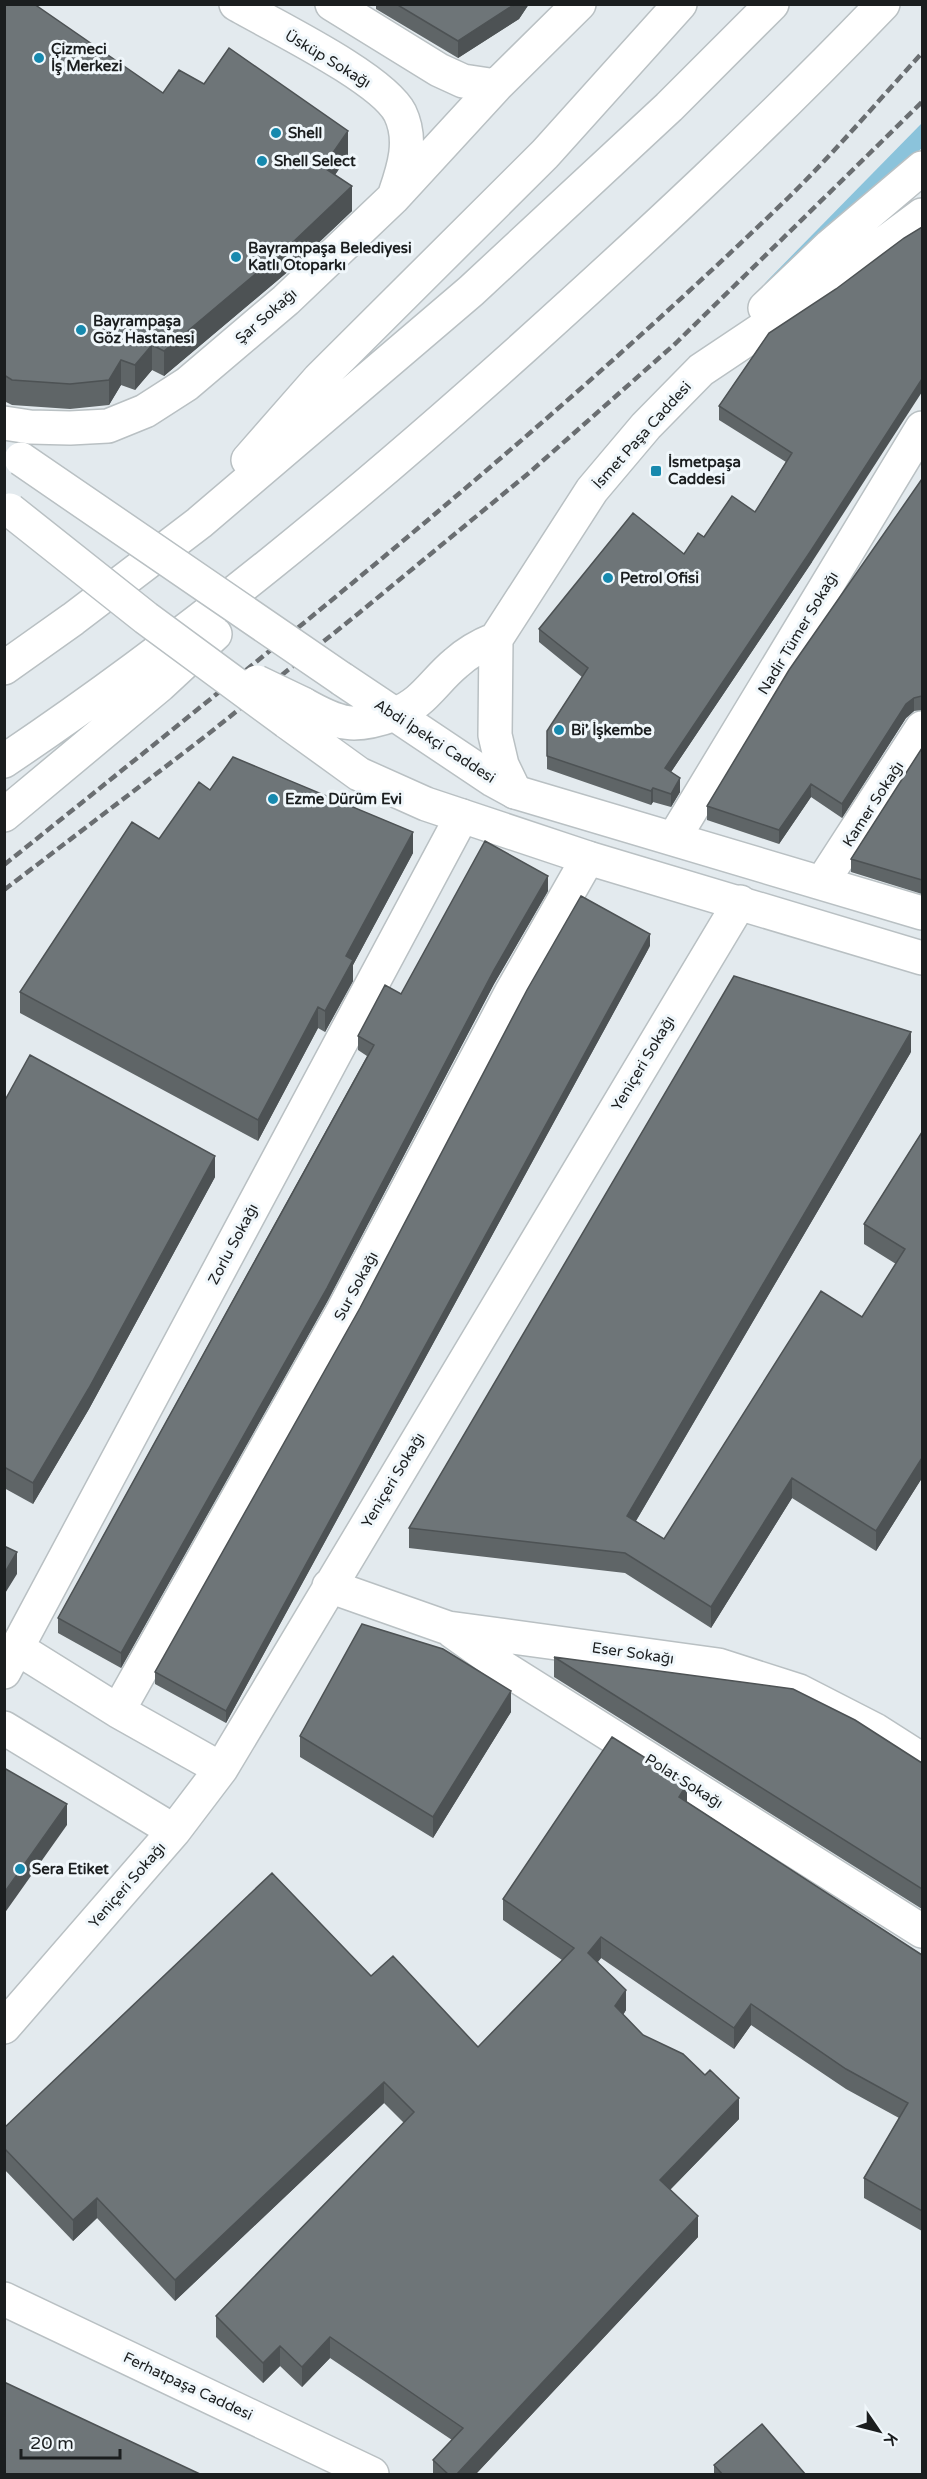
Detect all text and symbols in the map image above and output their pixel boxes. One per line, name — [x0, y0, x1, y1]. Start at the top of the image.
street label: Üsküp Sokağı — [282, 26, 374, 92]
place label: Çizmeci İş Merkezi — [51, 40, 122, 76]
marker: Çizmeci İş Merkezi — [32, 51, 46, 65]
place label: Shell — [288, 124, 322, 142]
marker: Shell — [269, 126, 283, 140]
place label: Shell Select — [274, 152, 356, 170]
marker: Shell Select — [255, 154, 269, 168]
place label: Bayrampaşa Belediyesi Katlı Otoparkı — [248, 239, 412, 275]
marker: Bayrampaşa Belediyesi Katlı Otoparkı — [229, 250, 243, 264]
street label: Şar Sokağı — [232, 284, 300, 348]
place label: Bayrampaşa Göz Hastanesi — [93, 312, 194, 347]
marker: Bayrampaşa Göz Hastanesi — [74, 323, 88, 337]
street label: İsmet Paşa Caddesi — [589, 378, 695, 492]
place label: İsmetpaşa Caddesi — [668, 453, 741, 488]
marker: İsmetpaşa Caddesi — [649, 464, 663, 478]
street label: Nadir Tümer Sokağı — [754, 568, 842, 698]
place label: Petrol Ofisi — [620, 569, 699, 587]
marker: Petrol Ofisi — [601, 571, 615, 585]
street label: Abdi İpekçi Caddesi — [371, 695, 499, 787]
place label: Bi' İşkembe — [571, 721, 652, 740]
marker: Bi' İşkembe — [552, 723, 566, 737]
street label: Kamer Sokağı — [839, 758, 907, 850]
place label: Ezme Dürüm Evi — [285, 790, 402, 808]
marker: Ezme Dürüm Evi — [266, 792, 280, 806]
street label: Yeniçeri Sokağı — [608, 1012, 678, 1114]
street label: Zorlu Sokağı — [204, 1200, 262, 1288]
street label: Sur Sokağı — [330, 1248, 382, 1324]
street label: Yeniçeri Sokağı — [358, 1429, 428, 1531]
street label: Eser Sokağı — [591, 1638, 675, 1668]
street label: Polat Sokağı — [642, 1750, 726, 1812]
street label: Yeniçeri Sokağı — [85, 1838, 169, 1932]
place label: Sera Etiket — [32, 1860, 109, 1878]
marker: Sera Etiket — [13, 1862, 27, 1876]
street label: Ferhatpaşa Caddesi — [121, 2348, 255, 2424]
north arrow — [849, 2401, 909, 2461]
scale bar — [21, 2422, 120, 2460]
text: K — [879, 2429, 902, 2449]
text: 20 m — [30, 2432, 74, 2454]

